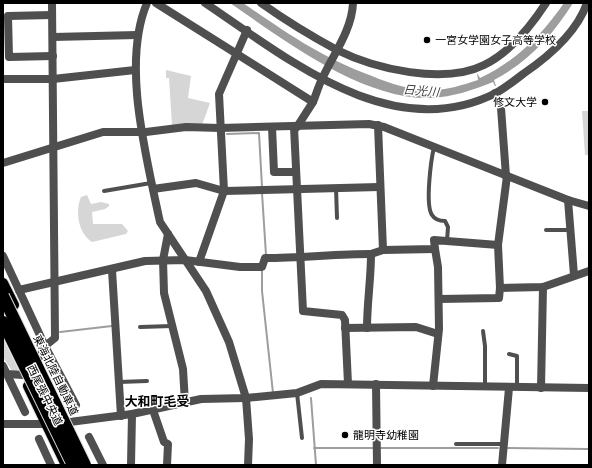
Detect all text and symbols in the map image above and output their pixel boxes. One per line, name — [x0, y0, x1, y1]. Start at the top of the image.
place label: 一宮女学園女子高等学校 — [435, 34, 556, 47]
marker: 一宮女学園女子高等学校 — [422, 35, 432, 45]
water label: 日光川 — [402, 82, 442, 100]
place label: 修文大学 — [493, 96, 537, 109]
marker: 修文大学 — [540, 97, 550, 107]
street label: 東海北陸自動車道 — [30, 333, 81, 418]
street label: 西尾張中央道 — [24, 363, 65, 428]
district label: 大和町毛受 — [124, 394, 190, 409]
place label: 龍明寺幼稚園 — [353, 429, 419, 442]
marker: 龍明寺幼稚園 — [340, 430, 350, 440]

